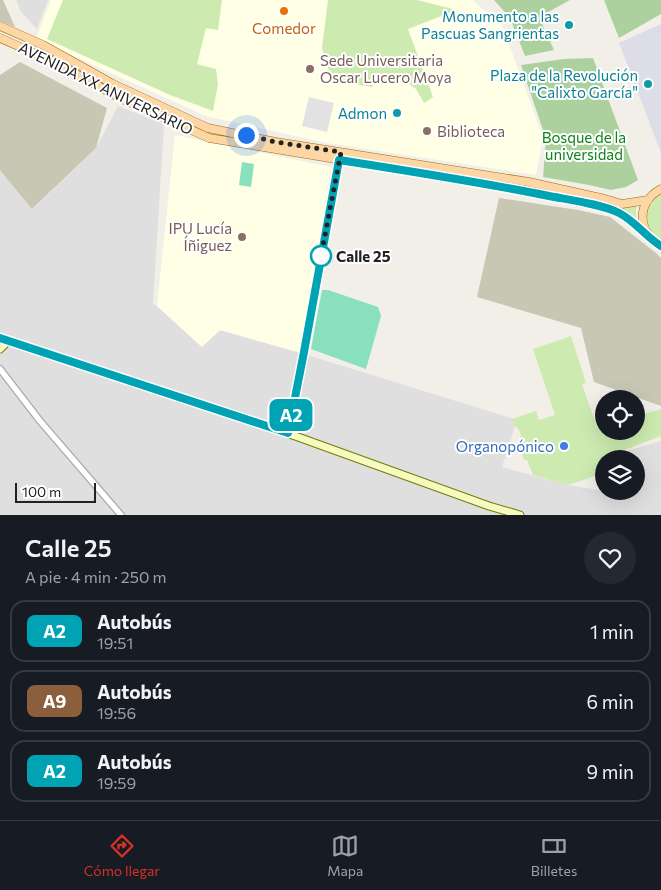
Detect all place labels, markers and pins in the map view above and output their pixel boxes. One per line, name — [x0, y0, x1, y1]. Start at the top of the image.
marker: Comedor — [278, 5, 290, 17]
place label: Monumento a las Pascuas Sangrientas — [421, 7, 559, 42]
place label: Comedor — [252, 19, 316, 37]
marker: Monumento a las Pascuas Sangrientas — [563, 19, 575, 31]
place label: Sede Universitaria Oscar Lucero Moya — [320, 51, 452, 86]
marker: Sede Universitaria Oscar Lucero Moya — [304, 63, 316, 75]
place label: Plaza de la Revolución "Calixto García" — [490, 66, 638, 101]
marker: Plaza de la Revolución "Calixto García" — [642, 78, 654, 90]
place label: Admon — [338, 104, 387, 122]
marker: Admon — [391, 107, 403, 119]
place label: Biblioteca — [437, 122, 505, 140]
marker: Biblioteca — [421, 125, 433, 137]
place label: IPU Lucía Íñiguez — [168, 219, 232, 254]
marker: IPU Lucía Íñiguez — [236, 231, 248, 243]
marker: Calle 25 — [310, 245, 332, 267]
place label: Calle 25 — [336, 247, 391, 265]
place label: Organopónico — [456, 437, 554, 455]
marker: Organopónico — [558, 440, 570, 452]

